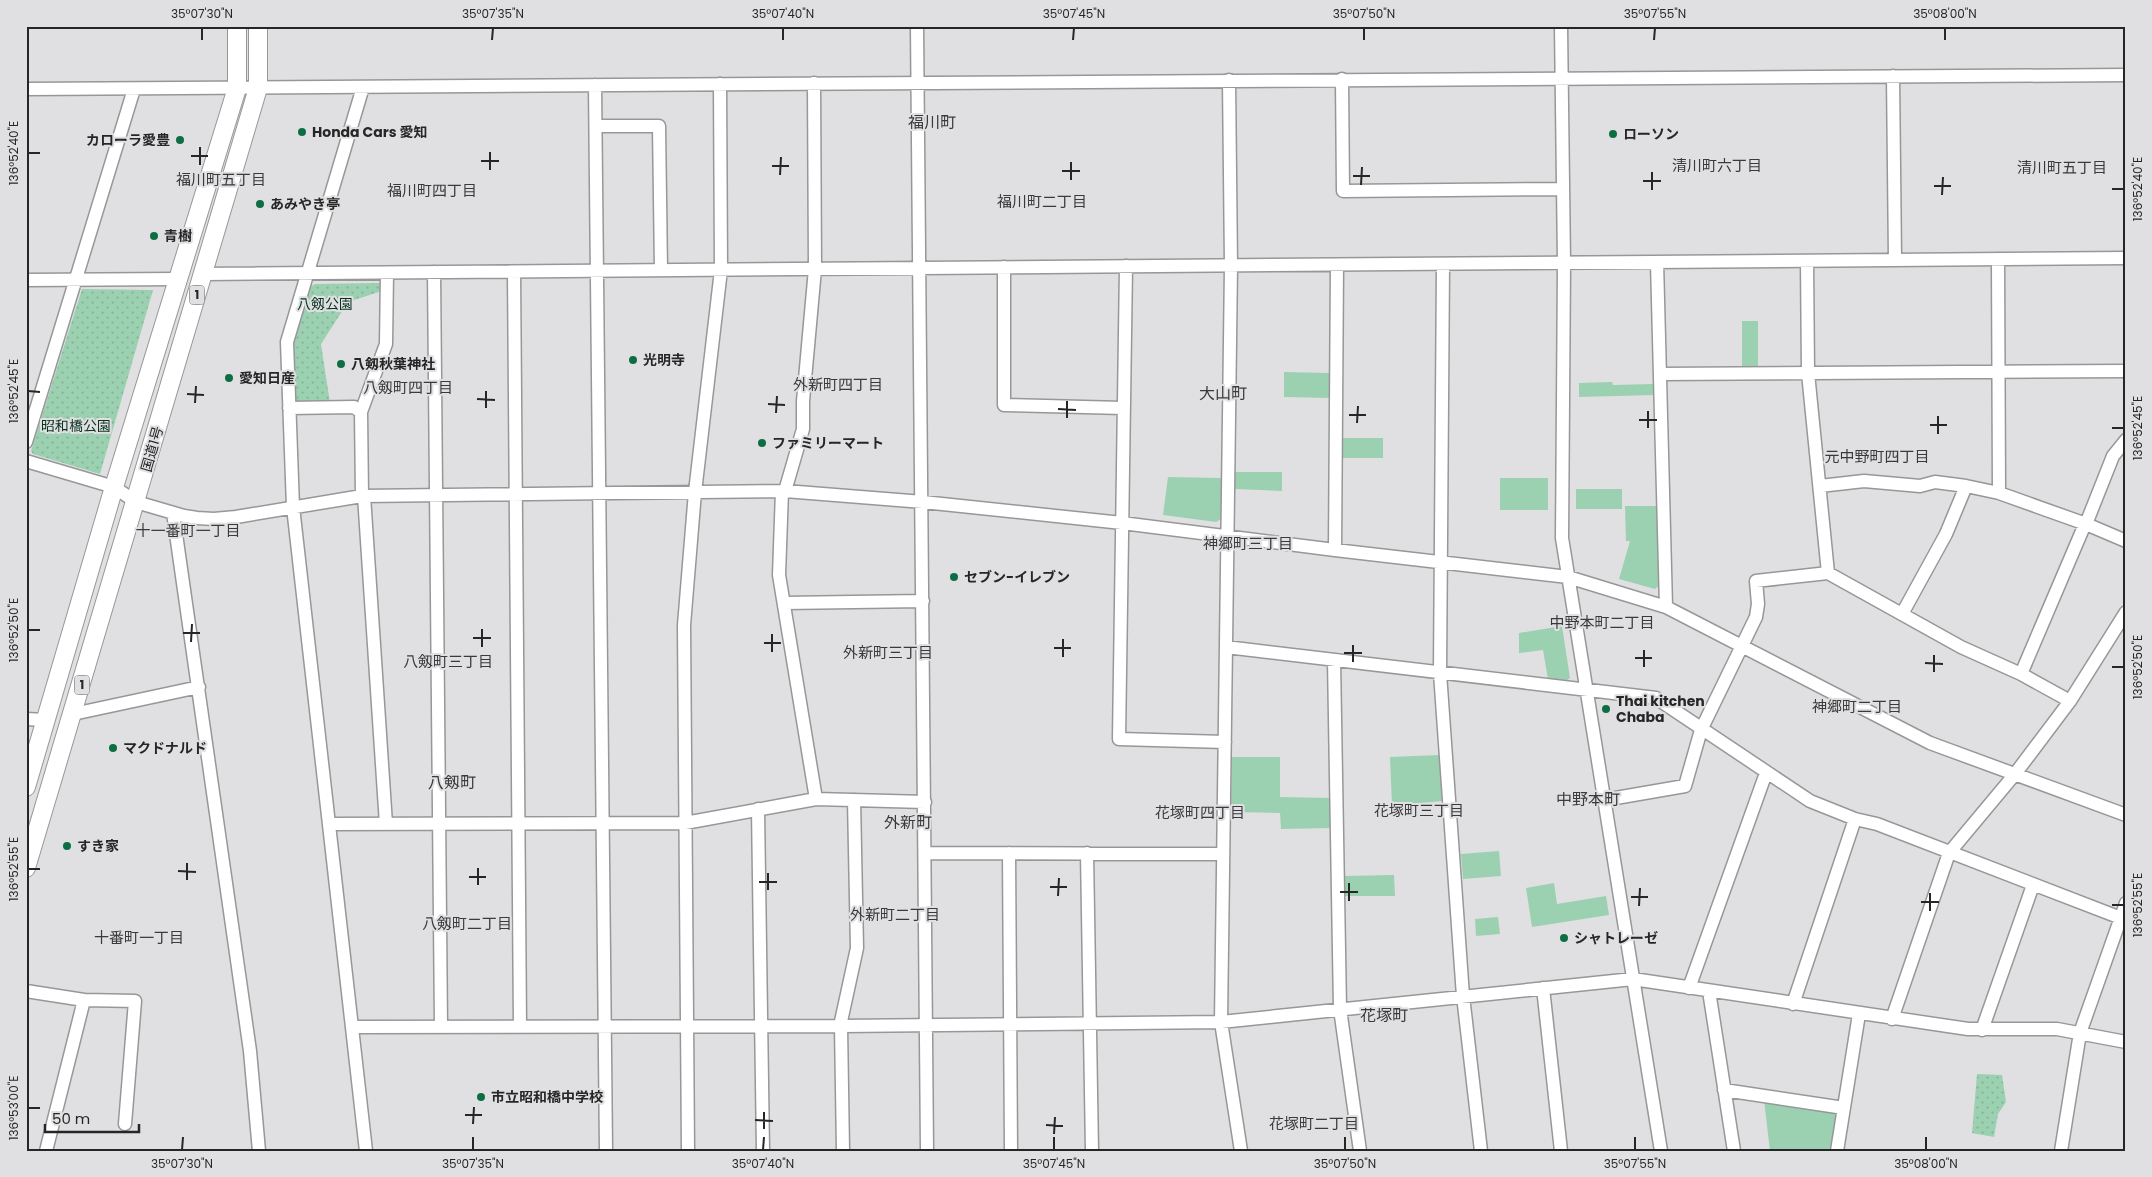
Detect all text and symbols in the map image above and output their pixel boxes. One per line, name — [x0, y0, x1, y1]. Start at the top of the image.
text: 35°07'30"N — [171, 5, 233, 22]
text: 35°07'35"N — [462, 5, 524, 22]
text: 35°07'40"N — [752, 5, 814, 22]
text: 35°07'45"N — [1043, 5, 1105, 22]
text: 35°07'50"N — [1333, 5, 1395, 22]
text: 35°07'55"N — [1624, 5, 1686, 22]
text: 35°08'00"N — [1913, 5, 1977, 22]
district label: 福川町 — [908, 111, 956, 134]
text: 136°52'40"E — [5, 121, 22, 185]
place label: Honda Cars 愛知 — [312, 122, 428, 142]
place label: ローソン — [1623, 124, 1679, 144]
marker: Honda Cars 愛知 — [296, 126, 308, 138]
marker: ローソン — [1607, 128, 1619, 140]
place label: カローラ愛豊 — [86, 130, 170, 150]
marker: カローラ愛豊 — [174, 134, 186, 146]
district label: 清川町六丁目 — [1672, 155, 1762, 176]
district label: 清川町五丁目 — [2017, 157, 2107, 178]
text: 136°52'40"E — [2129, 157, 2146, 221]
district label: 福川町五丁目 — [176, 169, 266, 190]
district label: 福川町四丁目 — [387, 180, 477, 201]
district label: 福川町二丁目 — [997, 191, 1087, 212]
place label: あみやき亭 — [270, 194, 340, 214]
marker: あみやき亭 — [254, 198, 266, 210]
place label: 青樹 — [164, 226, 192, 246]
marker: 青樹 — [148, 230, 160, 242]
road number: 1 — [190, 286, 204, 304]
park label: 八剱公園 — [297, 294, 353, 314]
place label: 光明寺 — [643, 350, 685, 370]
place label: 八剱秋葉神社 — [351, 354, 435, 374]
marker: 光明寺 — [627, 354, 639, 366]
marker: 八剱秋葉神社 — [335, 358, 347, 370]
text: 136°52'45"E — [5, 359, 22, 423]
place label: 愛知日産 — [239, 368, 295, 388]
marker: 愛知日産 — [223, 372, 235, 384]
district label: 外新町四丁目 — [793, 374, 883, 395]
district label: 八剱町四丁目 — [363, 377, 453, 398]
district label: 大山町 — [1199, 382, 1247, 405]
text: 136°52'45"E — [2129, 396, 2146, 460]
park label: 昭和橋公園 — [41, 416, 111, 436]
street label: 国道1号 — [136, 424, 168, 474]
place label: ファミリーマート — [772, 433, 884, 453]
marker: ファミリーマート — [756, 437, 768, 449]
district label: 元中野町四丁目 — [1824, 446, 1930, 467]
district label: 十一番町一丁目 — [135, 520, 241, 541]
district label: 神郷町三丁目 — [1203, 533, 1293, 554]
place label: セブン-イレブン — [964, 567, 1070, 587]
marker: セブン-イレブン — [948, 571, 960, 583]
text: 136°52'50"E — [5, 598, 22, 662]
district label: 中野本町二丁目 — [1549, 612, 1655, 633]
text: 136°52'50"E — [2129, 635, 2146, 699]
district label: 外新町三丁目 — [843, 642, 933, 663]
district label: 八剱町三丁目 — [403, 651, 493, 672]
road number: 1 — [74, 676, 90, 694]
place label: Thai kitchen Chaba — [1616, 691, 1705, 727]
district label: 神郷町二丁目 — [1812, 696, 1902, 717]
marker: Thai kitchen Chaba — [1600, 703, 1612, 715]
place label: マクドナルド — [123, 738, 207, 758]
marker: マクドナルド — [107, 742, 119, 754]
district label: 八剱町 — [428, 771, 476, 794]
district label: 中野本町 — [1556, 788, 1620, 811]
district label: 花塚町三丁目 — [1374, 800, 1464, 821]
district label: 花塚町四丁目 — [1155, 802, 1245, 823]
district label: 外新町 — [884, 811, 932, 834]
place label: すき家 — [77, 836, 119, 856]
text: 136°52'55"E — [5, 837, 22, 901]
marker: すき家 — [61, 840, 73, 852]
text: 136°52'55"E — [2129, 873, 2146, 937]
district label: 外新町二丁目 — [850, 904, 940, 925]
district label: 八剱町二丁目 — [422, 913, 512, 934]
district label: 十番町一丁目 — [94, 927, 184, 948]
place label: シャトレーゼ — [1574, 928, 1658, 948]
marker: シャトレーゼ — [1558, 932, 1570, 944]
district label: 花塚町 — [1360, 1004, 1408, 1027]
text: 136°53'00"E — [5, 1076, 22, 1140]
place label: 市立昭和橋中学校 — [491, 1087, 603, 1107]
marker: 市立昭和橋中学校 — [475, 1091, 487, 1103]
scale bar — [45, 1102, 139, 1134]
text: 50 m — [52, 1108, 90, 1129]
district label: 花塚町二丁目 — [1269, 1113, 1359, 1134]
text: 35°07'30"N — [151, 1155, 213, 1172]
text: 35°07'35"N — [442, 1155, 504, 1172]
text: 35°07'40"N — [732, 1155, 794, 1172]
text: 35°07'45"N — [1023, 1155, 1085, 1172]
text: 35°07'50"N — [1314, 1155, 1376, 1172]
text: 35°07'55"N — [1604, 1155, 1666, 1172]
text: 35°08'00"N — [1894, 1155, 1958, 1172]

